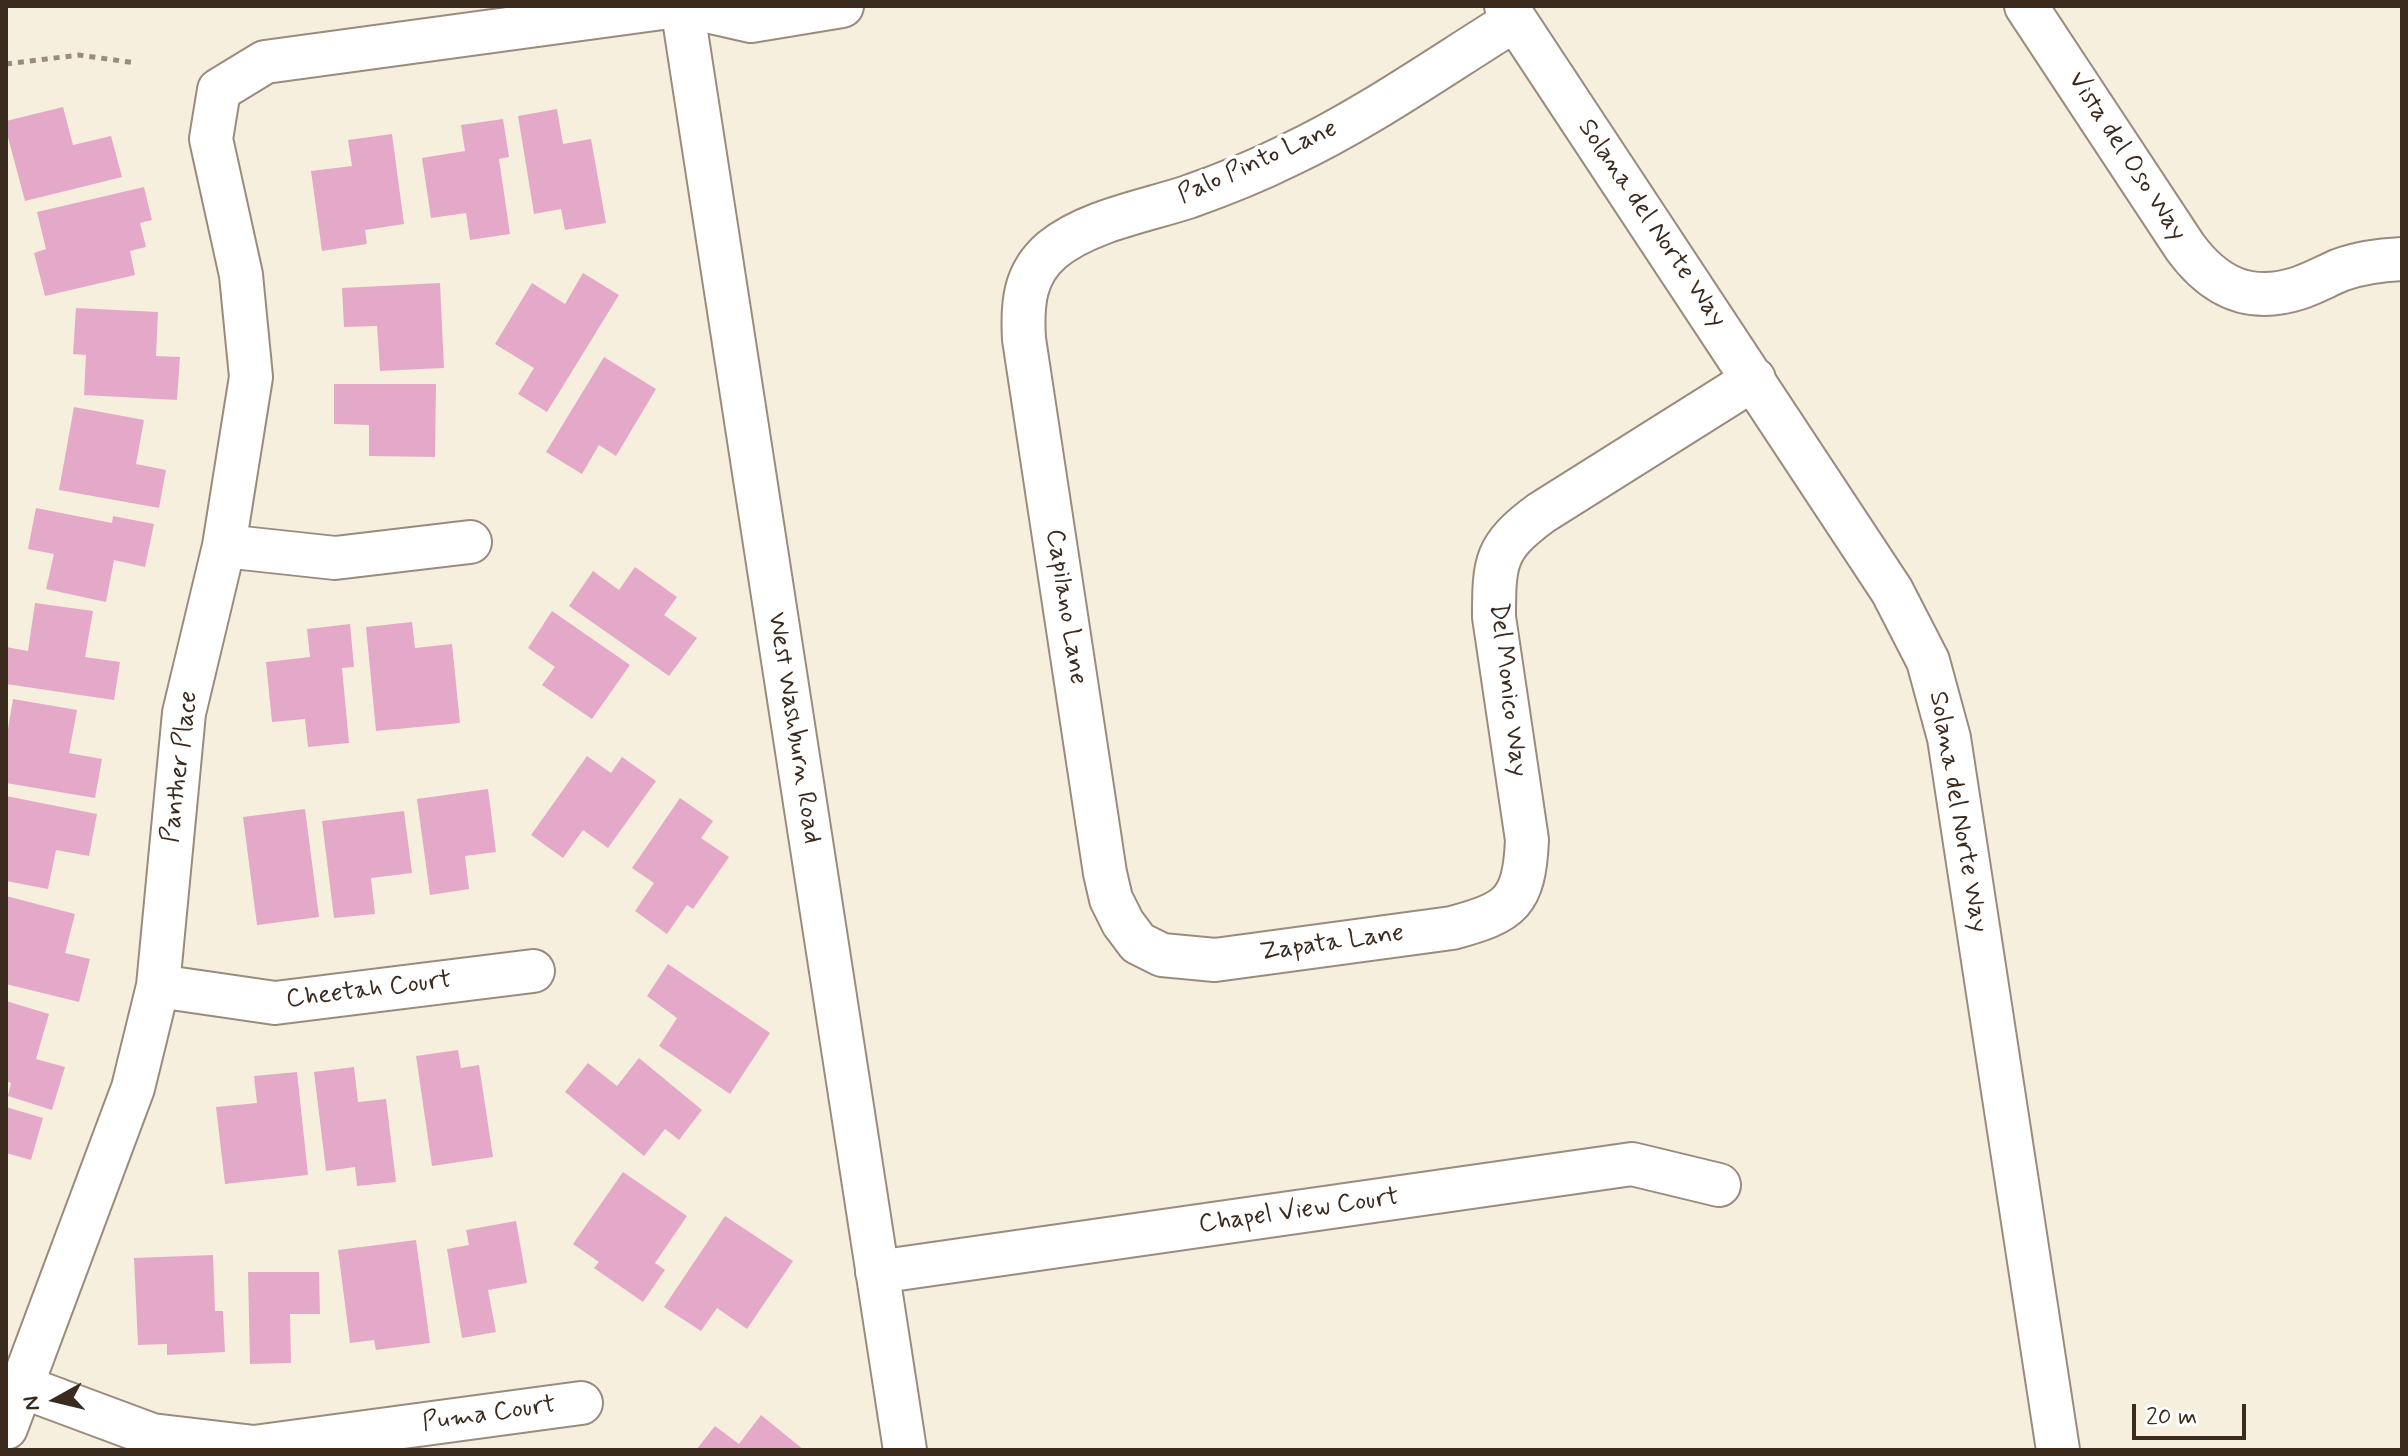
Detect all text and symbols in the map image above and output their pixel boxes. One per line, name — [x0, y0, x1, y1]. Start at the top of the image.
street label: Vista del Oso Way — [2060, 67, 2192, 247]
street label: Palo Pinto Lane — [1173, 114, 1343, 212]
street label: Solana del Norte Way — [1570, 114, 1732, 334]
street label: Capilano Lane — [1037, 527, 1093, 687]
street label: Del Monico Way — [1481, 601, 1533, 779]
street label: West Washburn Road — [759, 610, 827, 846]
street label: Panther Place — [156, 689, 206, 845]
street label: Solana del Norte Way — [1920, 689, 1994, 935]
street label: Zapata Lane — [1258, 918, 1406, 970]
street label: Cheetah Court — [285, 965, 453, 1017]
street label: Chapel View Court — [1197, 1183, 1401, 1241]
north arrow — [16, 1360, 96, 1440]
scale bar — [2136, 1388, 2250, 1438]
street label: Puma Court — [420, 1390, 558, 1440]
text: N — [17, 1394, 47, 1413]
text: 20 m — [2146, 1402, 2197, 1433]

